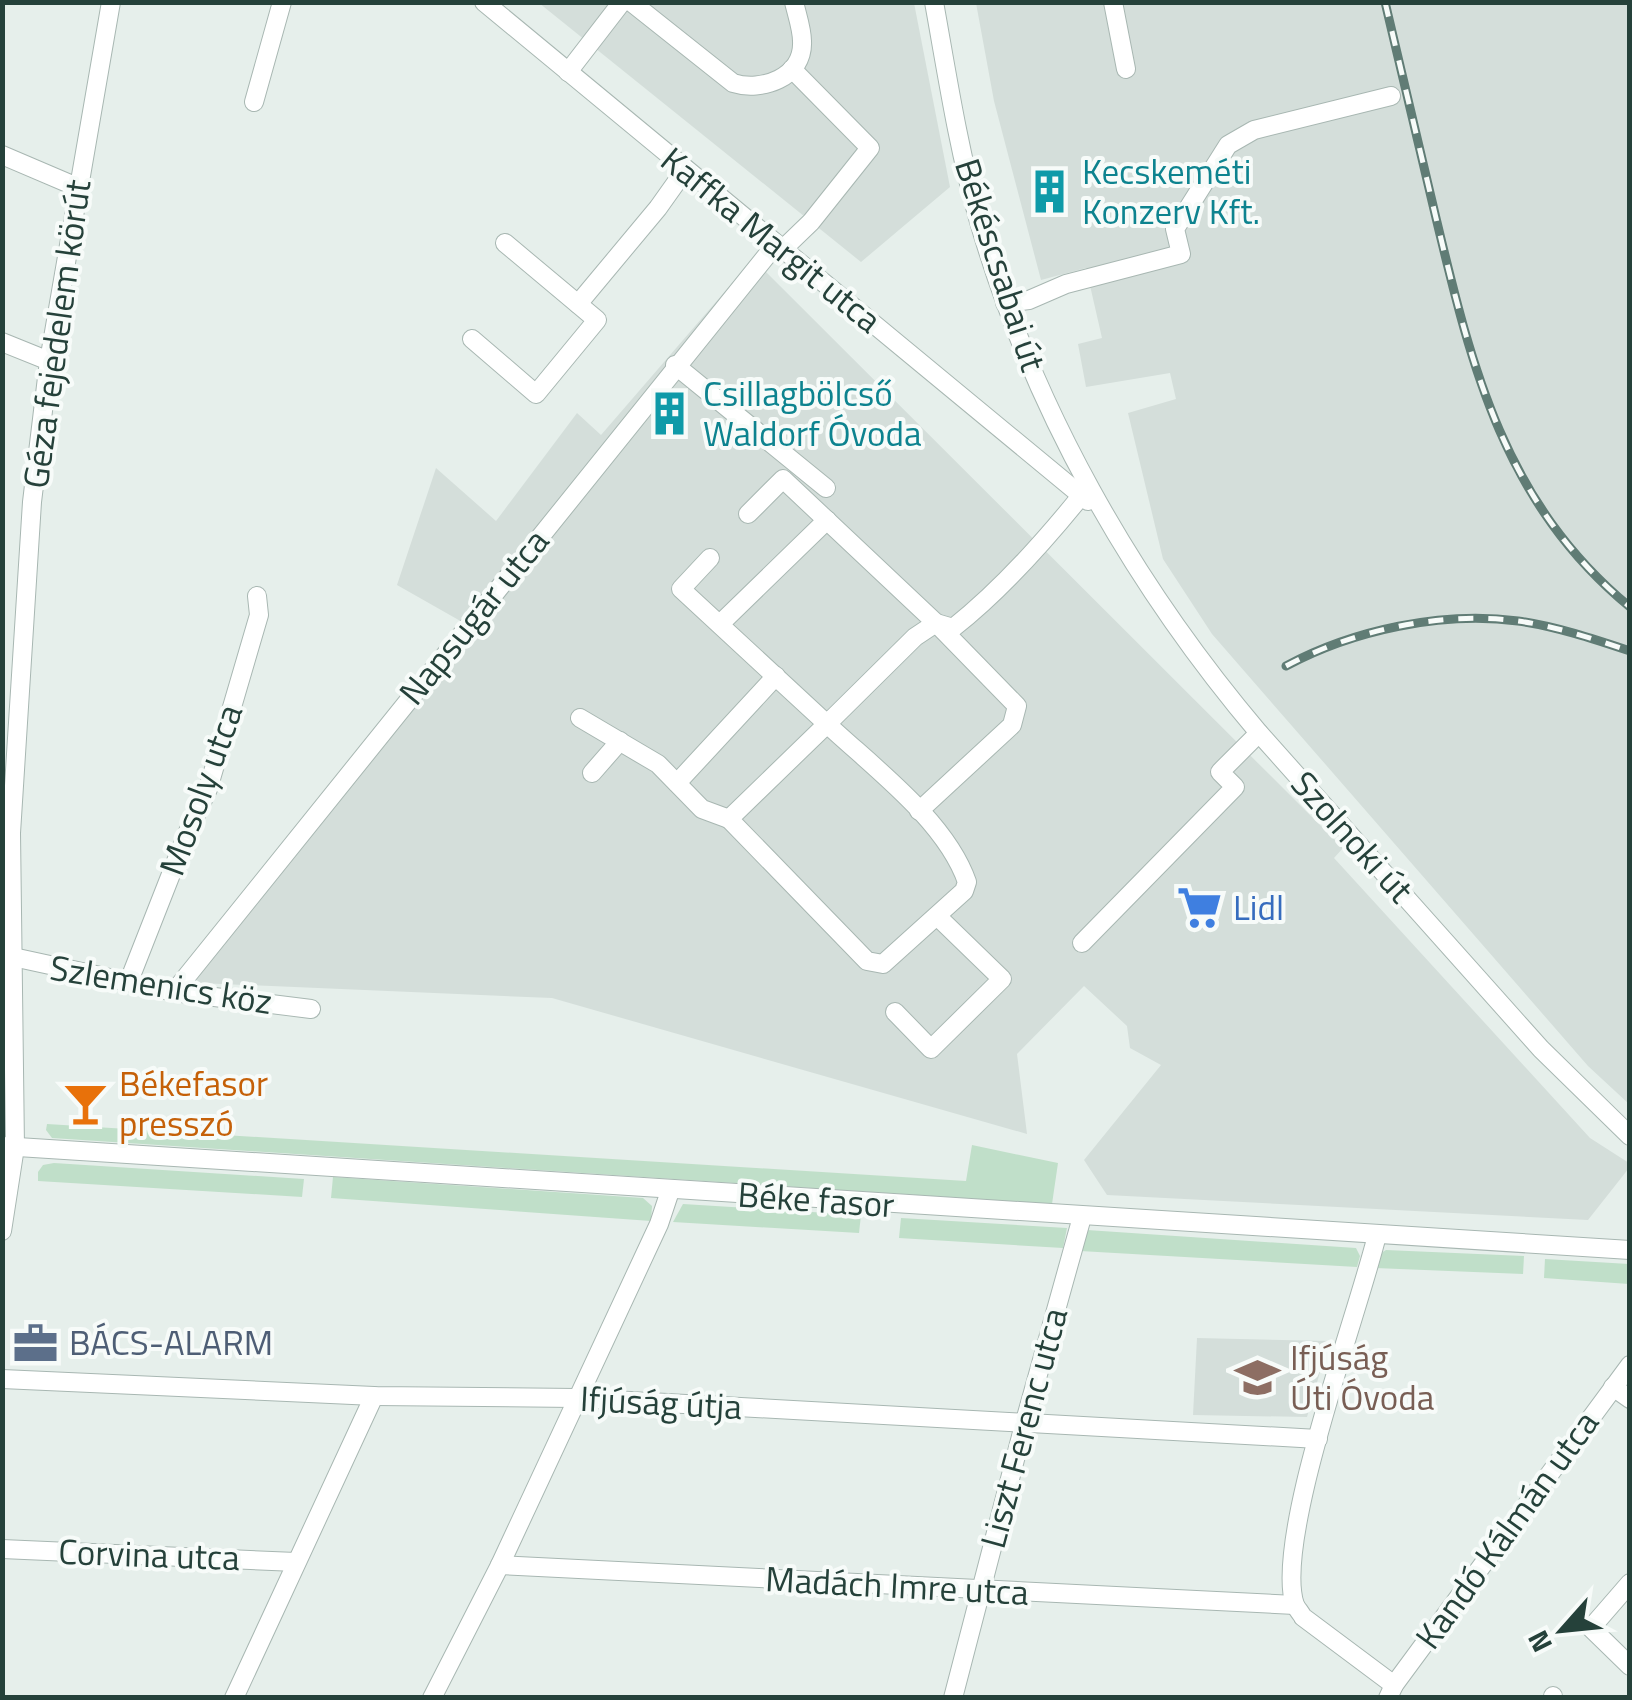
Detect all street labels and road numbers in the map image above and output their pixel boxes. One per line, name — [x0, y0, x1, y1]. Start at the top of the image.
street label: Kaffka Margit utca — [649, 133, 894, 345]
street label: Békéscsabai út — [941, 151, 1061, 378]
street label: Géza fejedelem körút — [8, 176, 104, 492]
street label: Napsugár utca — [385, 516, 561, 716]
street label: Mosoly utca — [144, 696, 256, 883]
street label: Szolnoki út — [1279, 758, 1427, 914]
street label: Szlemenics köz — [46, 940, 276, 1028]
street label: Béke fasor — [736, 1167, 896, 1231]
street label: Liszt Ferenc utca — [965, 1301, 1081, 1554]
street label: Ifjúság útja — [579, 1371, 743, 1433]
street label: Kandó Kálmán utca — [1401, 1399, 1611, 1660]
street label: Corvina utca — [57, 1524, 241, 1584]
street label: Madách Imre utca — [764, 1551, 1030, 1619]

